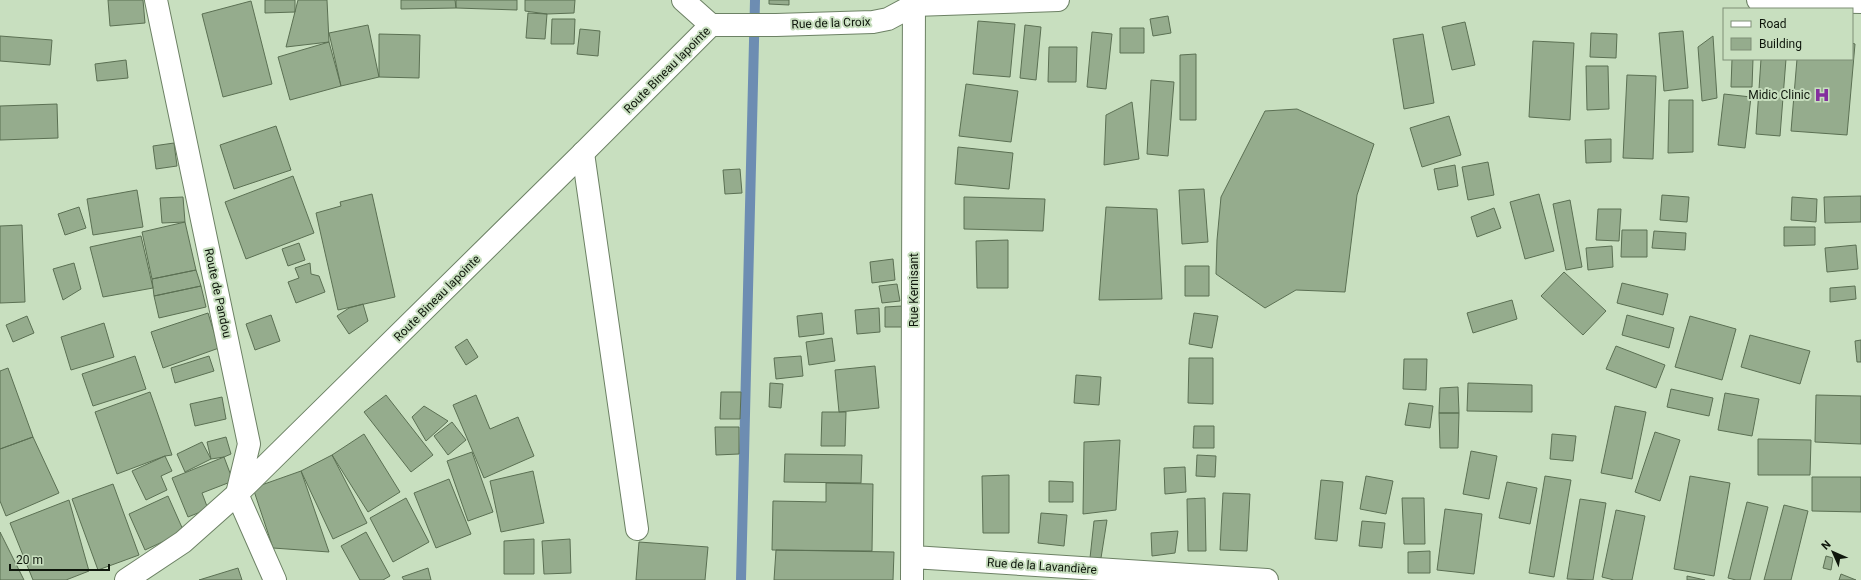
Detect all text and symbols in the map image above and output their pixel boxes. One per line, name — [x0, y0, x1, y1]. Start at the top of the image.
legend — [1723, 8, 1853, 60]
street label: Rue de la Croix — [791, 15, 871, 31]
text: Road — [1759, 17, 1787, 31]
street label: Route Bineau lapointe — [621, 24, 713, 116]
text: Building — [1759, 37, 1802, 51]
hospital icon: Midic Clinic — [1813, 86, 1831, 104]
place label: Midic Clinic — [1748, 88, 1810, 102]
street label: Route de Pandou — [202, 247, 234, 339]
street label: Route Bineau lapointe — [391, 252, 483, 344]
street label: Rue Kernisant — [907, 253, 921, 327]
north arrow — [1813, 532, 1853, 572]
text: N — [1819, 538, 1834, 553]
scale bar — [10, 546, 109, 572]
text: 20 m — [16, 553, 43, 567]
street label: Rue de la Lavandière — [987, 555, 1097, 577]

